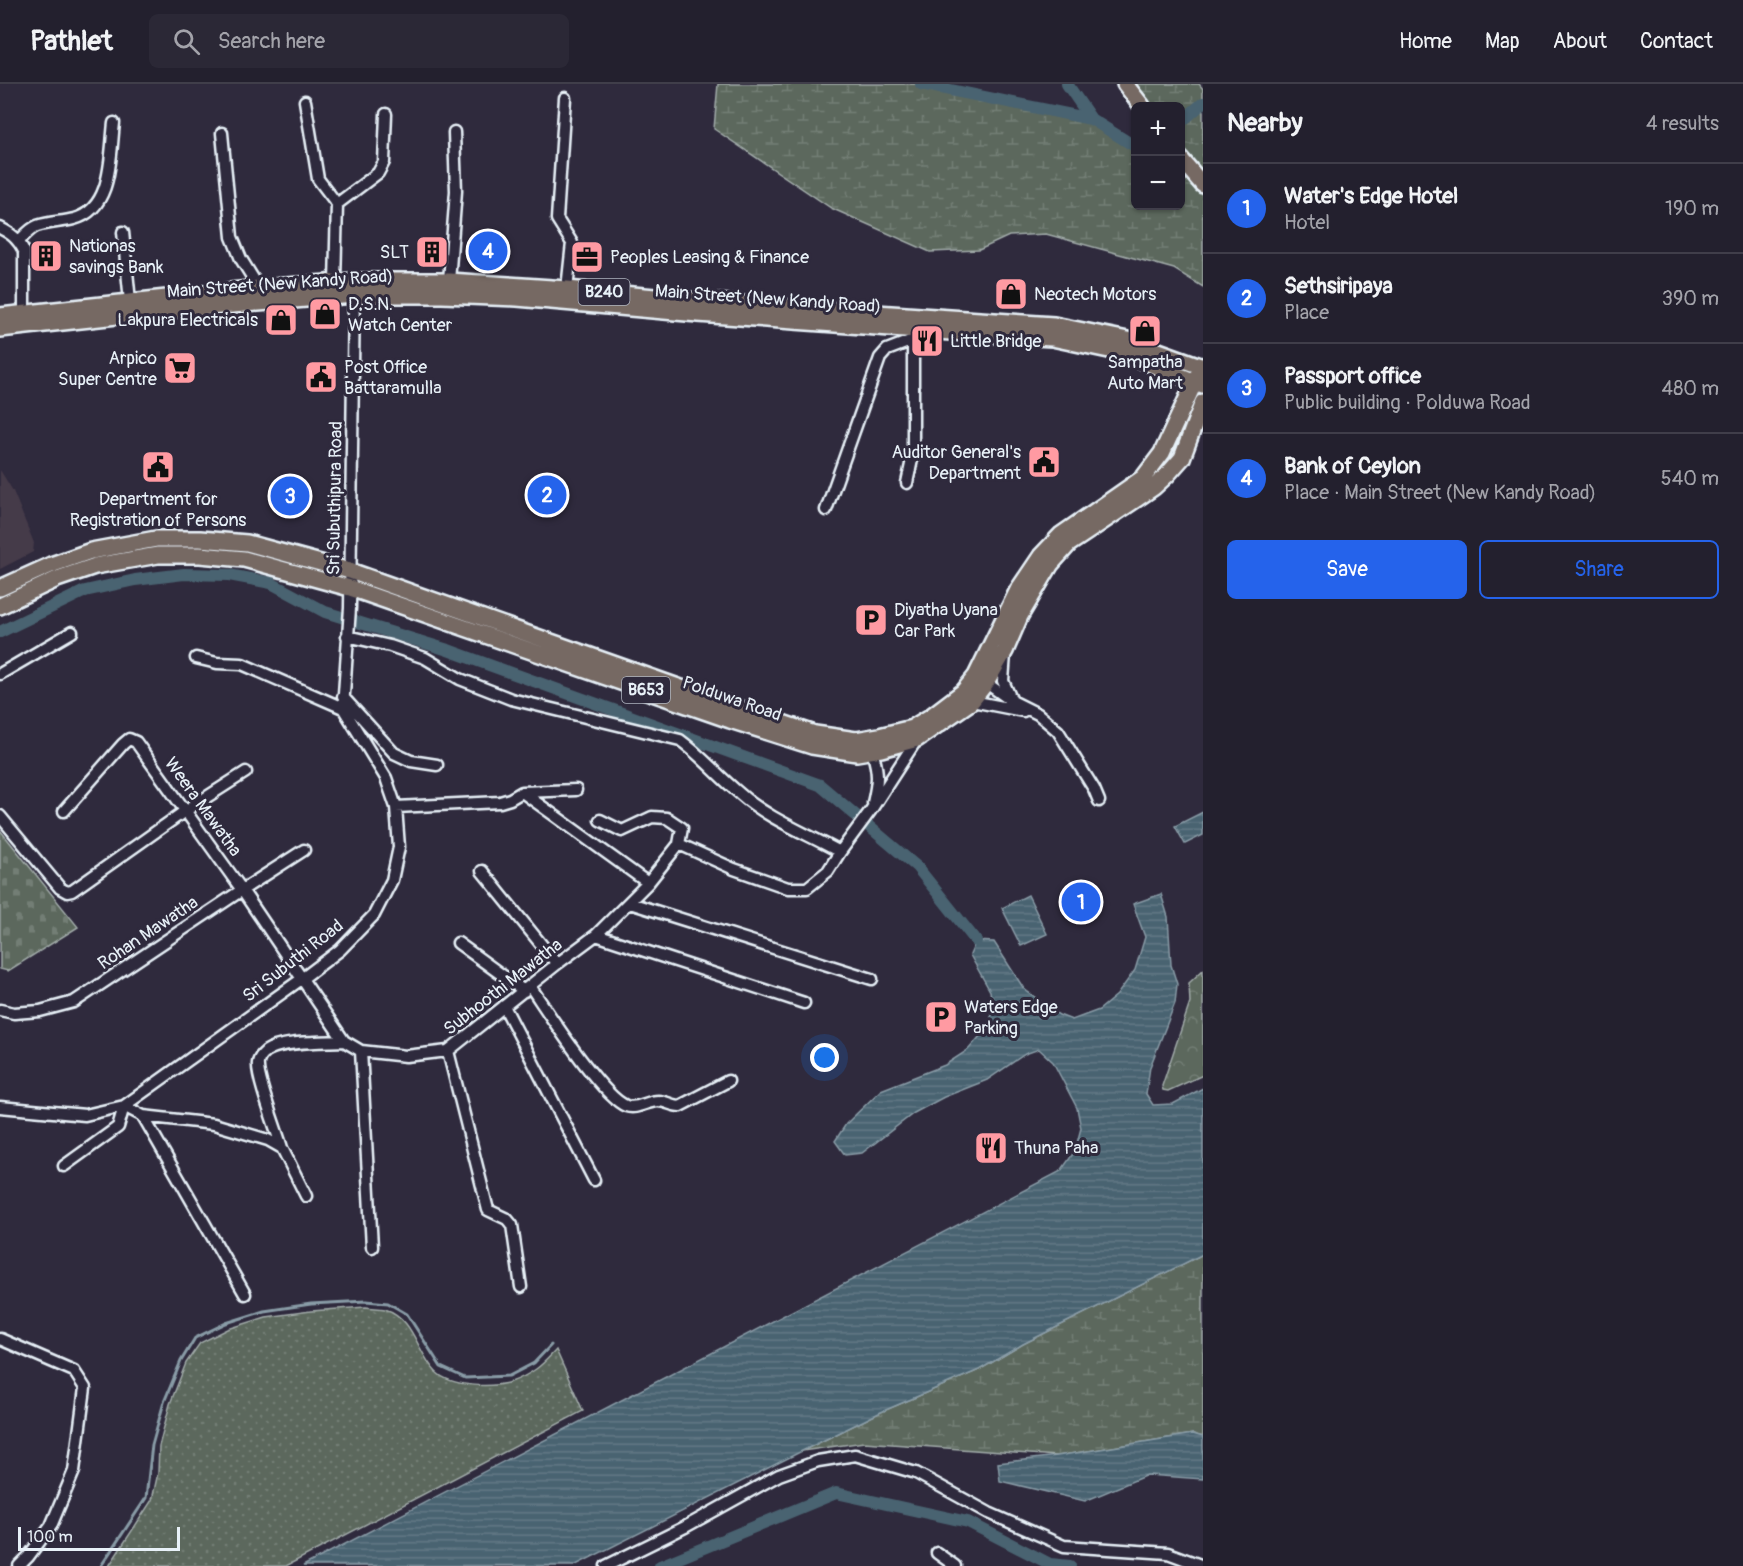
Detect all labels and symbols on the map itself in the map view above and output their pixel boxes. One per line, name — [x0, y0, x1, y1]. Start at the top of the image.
pin: 4 — [468, 228, 508, 274]
building icon: SLT — [414, 234, 450, 270]
place label: Nationas savings Bank — [69, 235, 164, 279]
building icon: Nationas savings Bank — [28, 238, 64, 274]
office icon: Peoples Leasing & Finance — [569, 239, 605, 275]
place label: SLT — [380, 241, 409, 264]
place label: Peoples Leasing & Finance — [610, 246, 809, 269]
street label: Main Street (New Kandy Road) — [166, 265, 394, 303]
shop icon: Neotech Motors — [993, 276, 1029, 312]
road number: B240 — [578, 279, 630, 305]
street label: Main Street (New Kandy Road) — [654, 280, 882, 318]
place label: Neotech Motors — [1034, 283, 1156, 306]
place label: D.S.N. Watch Center — [348, 293, 453, 337]
shop icon: D.S.N. Watch Center — [307, 296, 343, 332]
shop icon: Lakpura Electricals — [263, 302, 299, 338]
place label: Lakpura Electricals — [117, 309, 258, 332]
shop icon: Sampatha Auto Mart — [1127, 313, 1163, 349]
restaurant icon: Little Bridge — [909, 323, 945, 359]
place label: Little Bridge — [950, 330, 1041, 353]
place label: Arpico Super Centre — [58, 347, 157, 391]
supermarket icon: Arpico Super Centre — [162, 350, 198, 386]
place label: Sampatha Auto Mart — [1107, 351, 1184, 395]
place label: Post Office Battaramulla — [344, 356, 442, 400]
public building icon: Post Office Battaramulla — [303, 359, 339, 395]
street label: Sri Subuthipura Road — [322, 421, 348, 575]
place label: Auditor General's Department — [892, 441, 1022, 485]
public building icon: Auditor General's Department — [1026, 444, 1062, 480]
public building icon: Department for Registration of Persons — [140, 449, 176, 485]
pin: 2 — [528, 472, 566, 518]
pin: 3 — [270, 474, 310, 518]
place label: Department for Registration of Persons — [70, 488, 246, 532]
place label: Diyatha Uyana Car Park — [894, 599, 998, 643]
parking icon: Diyatha Uyana Car Park — [853, 602, 889, 638]
street label: Polduwa Road — [679, 671, 785, 727]
road number: B653 — [622, 677, 670, 703]
street label: Weera Mawatha — [159, 753, 247, 861]
pin: 1 — [1062, 880, 1100, 924]
street label: Rohan Mawatha — [94, 891, 202, 975]
street label: Sri Subuthi Road — [238, 914, 348, 1008]
street label: Subhoothi Mawatha — [439, 933, 567, 1041]
place label: Waters Edge Parking — [964, 996, 1058, 1040]
parking icon: Waters Edge Parking — [923, 999, 959, 1035]
your location — [810, 1043, 839, 1072]
restaurant icon: Thuna Paha — [973, 1130, 1009, 1166]
place label: Thuna Paha — [1014, 1137, 1098, 1160]
scale bar — [18, 1524, 180, 1552]

